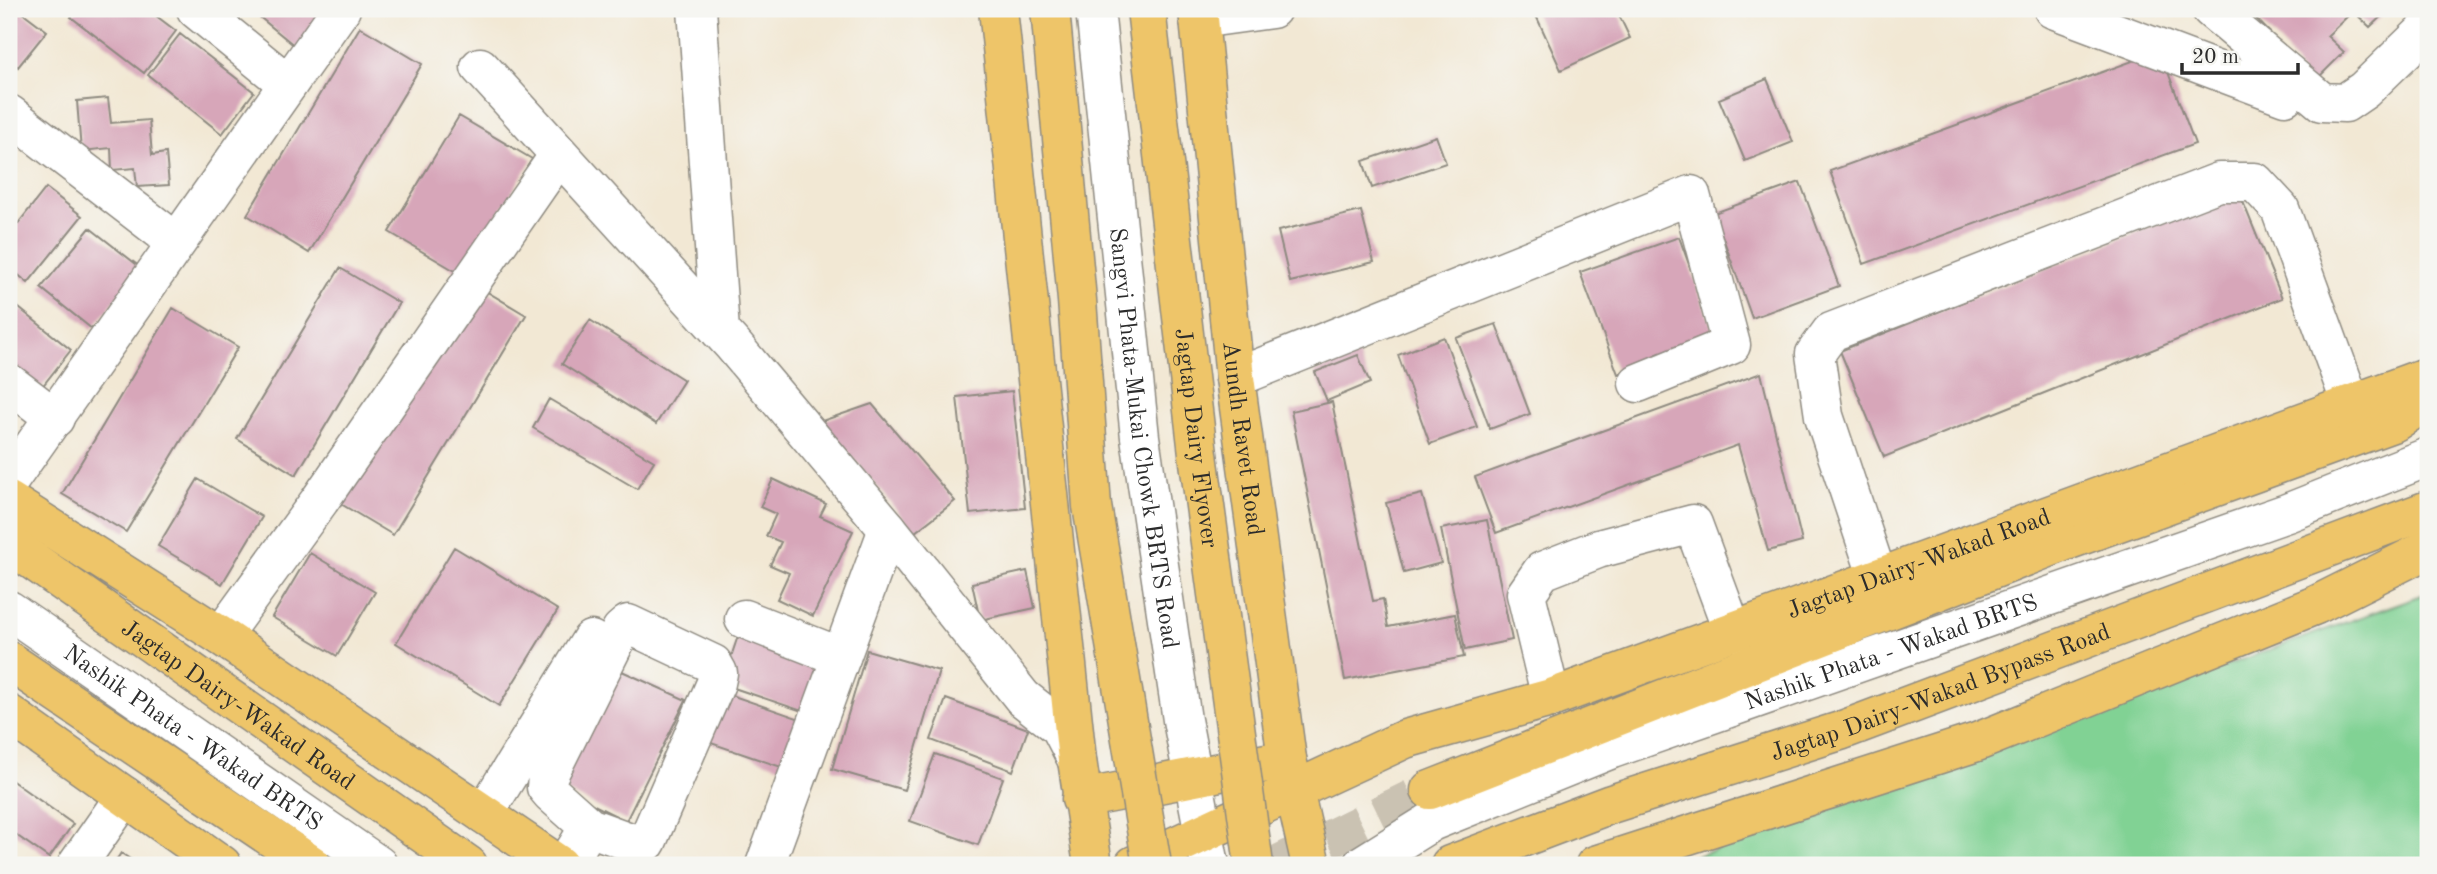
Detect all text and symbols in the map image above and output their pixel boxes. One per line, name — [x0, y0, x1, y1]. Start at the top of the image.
scale bar — [2182, 32, 2297, 76]
text: 20 m — [2192, 47, 2239, 68]
street label: Sangvi Phata-Mukai Chowk BRTS Road — [1104, 227, 1181, 650]
street label: Jagtap Dairy Flyover — [1169, 327, 1221, 550]
street label: Aundh Ravet Road — [1217, 340, 1266, 538]
street label: Jagtap Dairy-Wakad Road — [1784, 506, 2054, 624]
street label: Nashik Phata - Wakad BRTS — [1742, 591, 2041, 716]
street label: Jagtap Dairy-Wakad Road — [116, 616, 358, 796]
street label: Jagtap Dairy-Wakad Bypass Road — [1768, 621, 2114, 766]
street label: Nashik Phata - Wakad BRTS — [58, 641, 326, 837]

